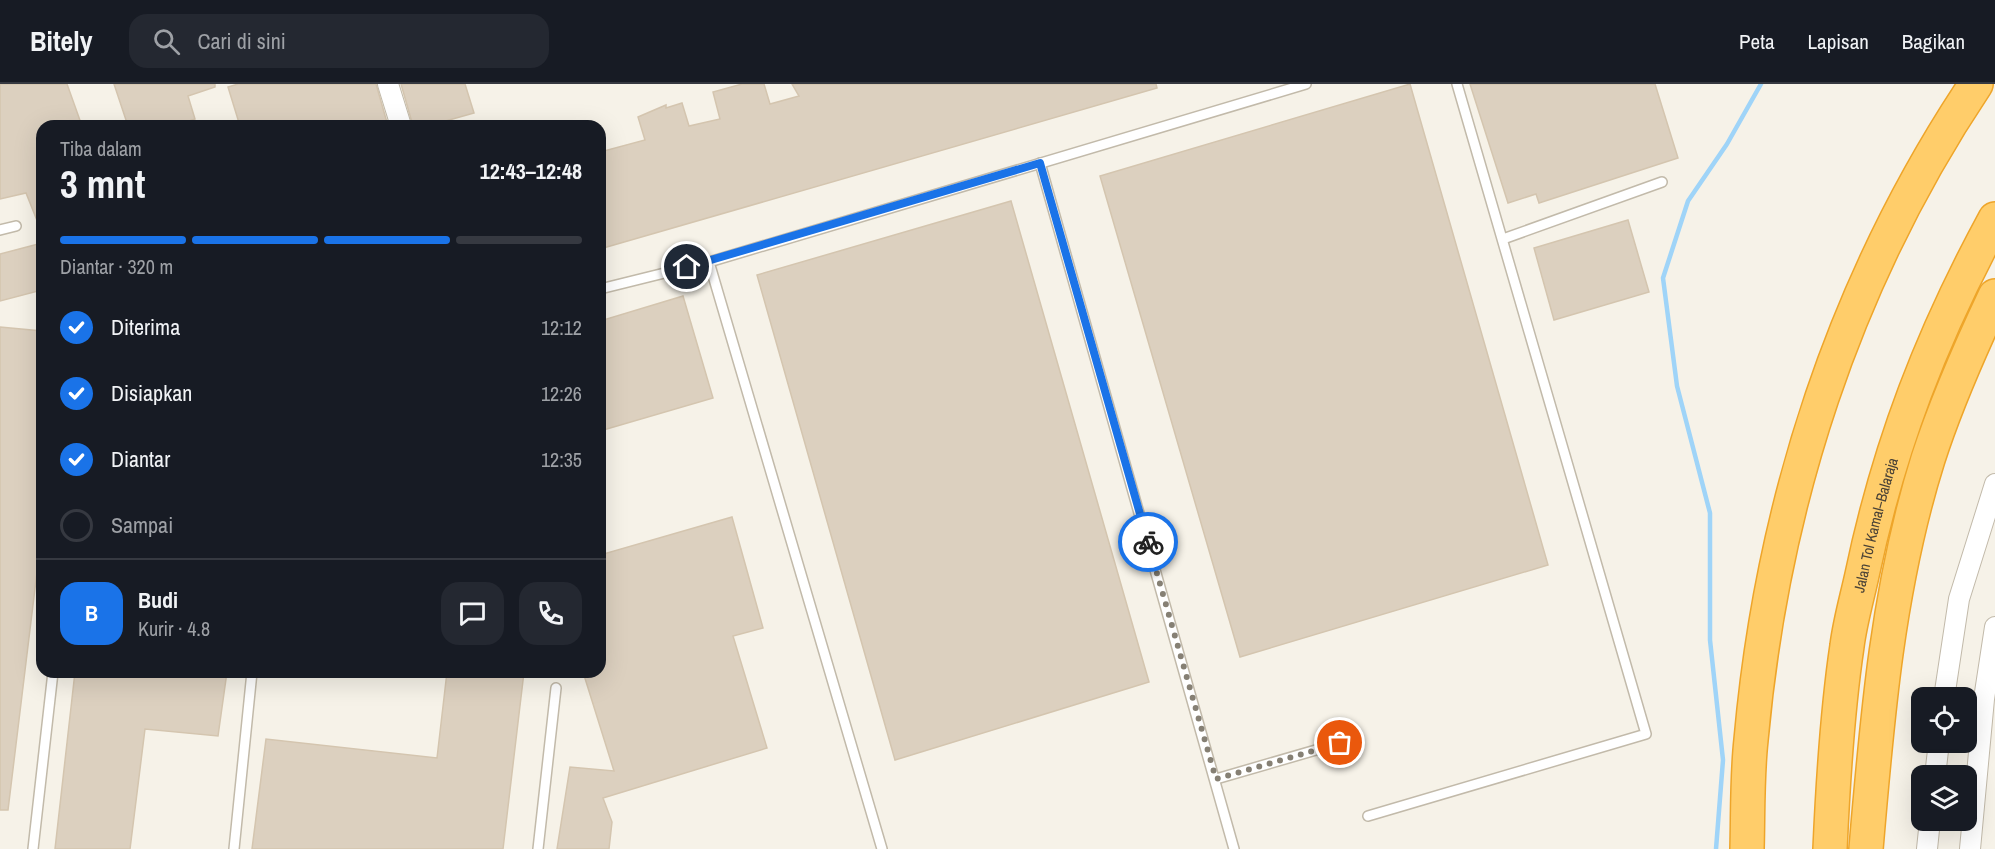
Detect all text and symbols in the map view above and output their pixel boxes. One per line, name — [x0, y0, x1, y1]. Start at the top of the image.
search box — [129, 14, 549, 68]
text: Bitely — [30, 22, 93, 60]
icon: search — [150, 25, 183, 58]
text: Cari di sini — [198, 26, 286, 56]
text: Peta — [1739, 27, 1775, 56]
text: Lapisan — [1808, 27, 1869, 56]
text: Bagikan — [1902, 27, 1965, 56]
text: Tiba dalam — [60, 135, 142, 162]
text: 12:43–12:48 — [480, 156, 582, 186]
text: 3 mnt — [60, 158, 145, 210]
pin — [661, 241, 712, 292]
icon: home — [670, 250, 703, 283]
text: Diantar · 320 m — [60, 253, 173, 280]
icon: check — [60, 311, 93, 344]
text: Diterima — [111, 312, 180, 342]
text: 12:12 — [541, 314, 582, 341]
icon: check — [60, 377, 93, 410]
text: Disiapkan — [111, 378, 192, 408]
text: 12:26 — [541, 380, 582, 407]
icon: check — [60, 443, 93, 476]
text: Diantar — [111, 444, 170, 474]
text: 12:35 — [541, 446, 582, 473]
street label: Jalan Tol Kamal–Balaraja — [1848, 455, 1902, 595]
text: Sampai — [111, 510, 173, 540]
courier — [1118, 512, 1178, 572]
icon: bike — [1132, 526, 1165, 559]
button: chat — [441, 582, 504, 645]
button: phone — [519, 582, 582, 645]
text: Budi — [138, 585, 178, 615]
text: B — [85, 598, 98, 628]
text: Kurir · 4.8 — [138, 615, 210, 642]
map controls — [1911, 687, 1977, 831]
button: locate — [1911, 687, 1977, 753]
pin — [1314, 717, 1365, 768]
icon: bag — [1323, 726, 1356, 759]
button: layers — [1911, 765, 1977, 831]

